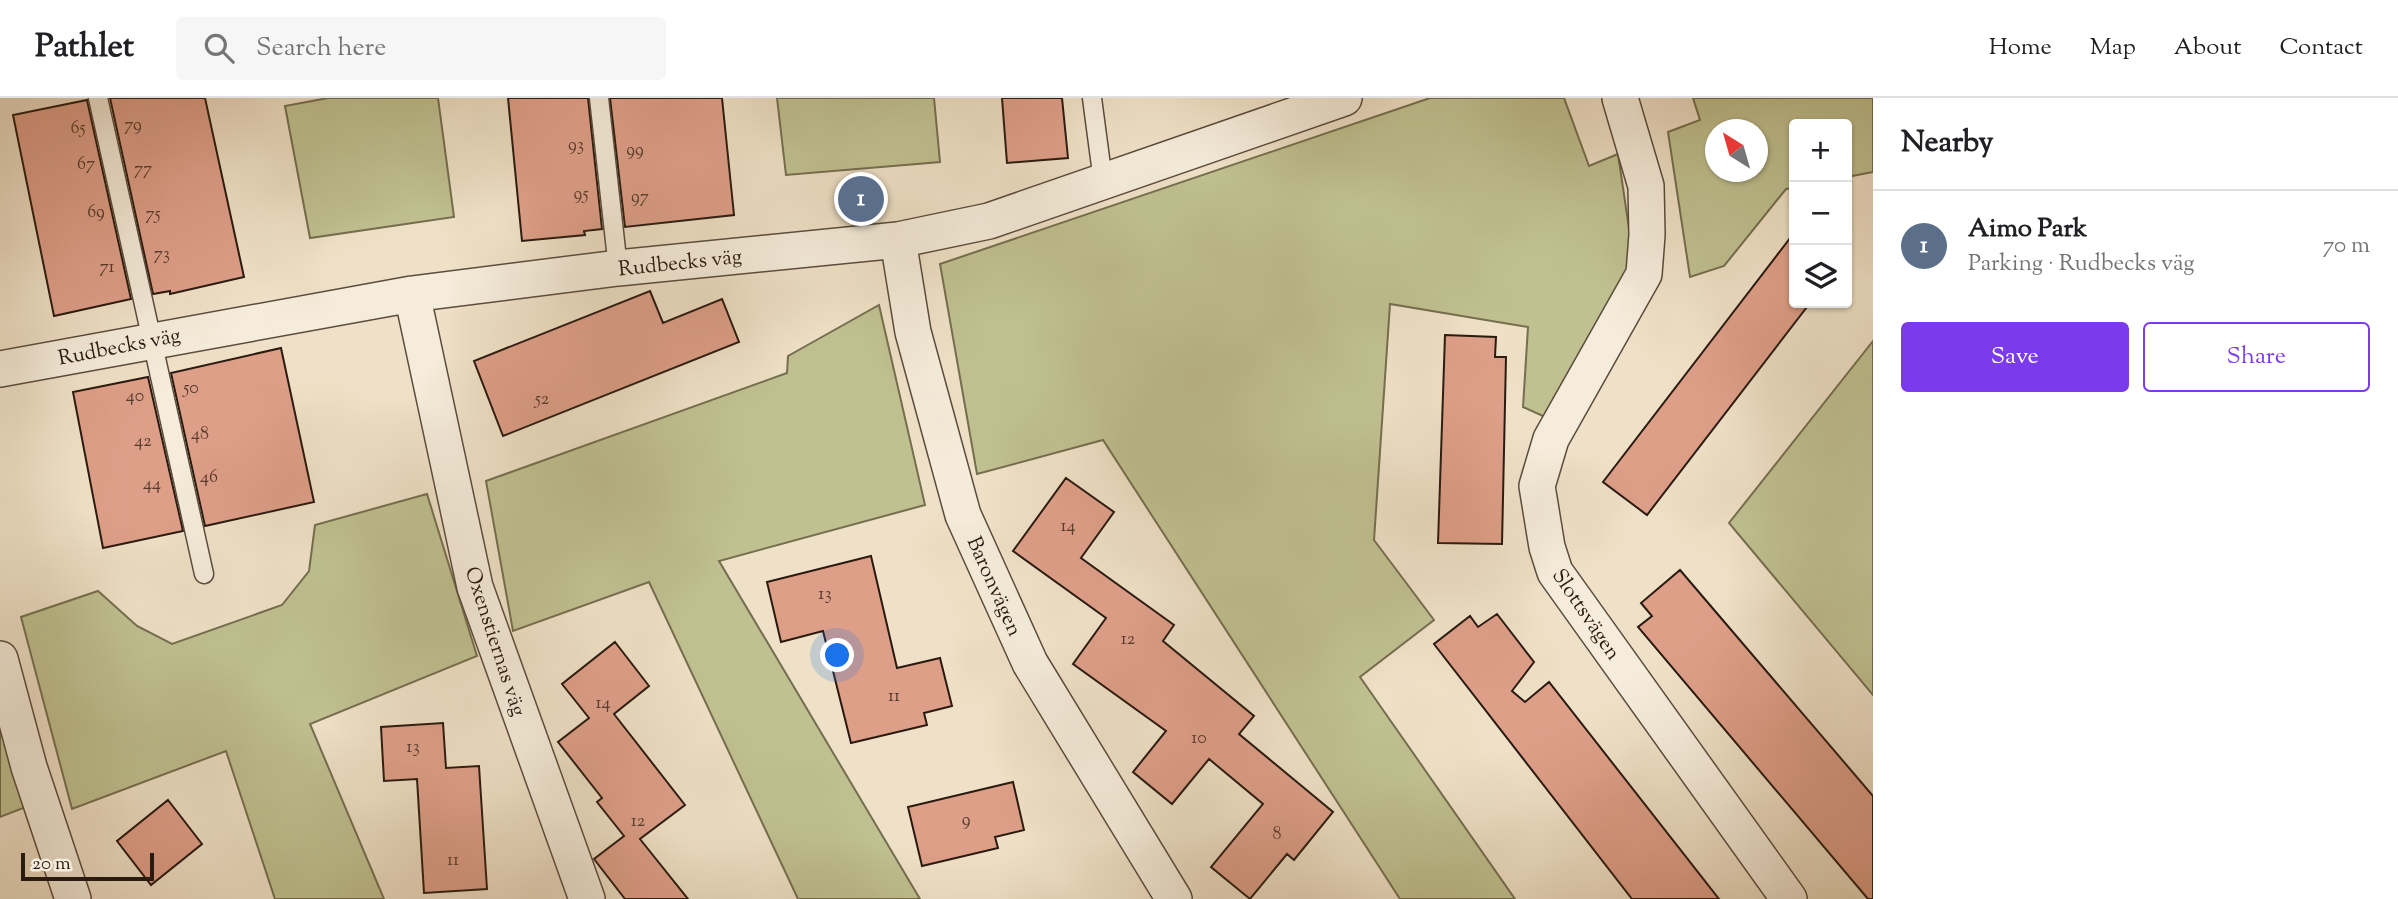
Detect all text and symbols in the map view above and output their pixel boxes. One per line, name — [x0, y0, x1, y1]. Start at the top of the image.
search box — [176, 17, 666, 80]
text: Pathlet — [35, 24, 134, 72]
icon: search — [200, 29, 238, 67]
text: Search here — [256, 30, 386, 67]
text: Home — [1989, 31, 2052, 65]
text: Map — [2090, 31, 2136, 65]
text: About — [2174, 31, 2241, 65]
text: Contact — [2279, 31, 2363, 65]
house number: 79 — [124, 113, 142, 139]
house number: 65 — [70, 116, 86, 142]
north arrow — [1705, 119, 1768, 182]
map controls — [1789, 119, 1852, 308]
button: + — [1789, 119, 1852, 182]
text: Nearby — [1901, 122, 1993, 165]
house number: 93 — [568, 133, 584, 159]
house number: 99 — [626, 138, 644, 164]
house number: 67 — [77, 152, 95, 178]
house number: 77 — [134, 157, 152, 183]
pin: 1 — [838, 173, 884, 225]
house number: 95 — [573, 182, 589, 208]
button: − — [1789, 182, 1852, 245]
house number: 97 — [631, 185, 649, 211]
house number: 69 — [87, 200, 105, 226]
house number: 75 — [145, 202, 161, 228]
text: Aimo Park — [1968, 211, 2087, 248]
text: 1 — [1920, 230, 1928, 263]
text: 70 m — [2323, 230, 2370, 263]
house number: 73 — [154, 242, 170, 268]
street label: Rudbecks väg — [617, 243, 743, 285]
button: layers — [1789, 245, 1852, 308]
text: Parking · Rudbecks väg — [1968, 248, 2195, 281]
house number: 71 — [99, 255, 115, 281]
street label: Rudbecks väg — [56, 321, 183, 375]
button: Save — [1901, 322, 2129, 392]
button: Share — [2143, 322, 2370, 392]
house number: 50 — [182, 376, 199, 402]
house number: 40 — [126, 384, 144, 410]
house number: 52 — [534, 387, 550, 413]
house number: 48 — [191, 422, 209, 448]
house number: 42 — [134, 429, 152, 455]
house number: 46 — [200, 465, 218, 491]
house number: 44 — [143, 472, 161, 498]
house number: 14 — [1060, 514, 1076, 540]
street label: Baronvägen — [958, 532, 1029, 642]
street label: Oxenstiernas väg — [456, 563, 532, 720]
street label: Slottsvägen — [1544, 563, 1627, 667]
house number: 13 — [818, 582, 832, 608]
house number: 12 — [1121, 627, 1136, 653]
your location — [820, 638, 854, 672]
house number: 11 — [888, 684, 900, 710]
house number: 14 — [595, 691, 611, 717]
house number: 10 — [1191, 726, 1207, 752]
house number: 13 — [406, 735, 420, 761]
house number: 9 — [962, 808, 971, 834]
house number: 12 — [631, 809, 646, 835]
house number: 8 — [1273, 822, 1282, 848]
house number: 11 — [447, 848, 459, 874]
scale bar — [21, 850, 154, 882]
text: 20 m — [32, 851, 71, 878]

